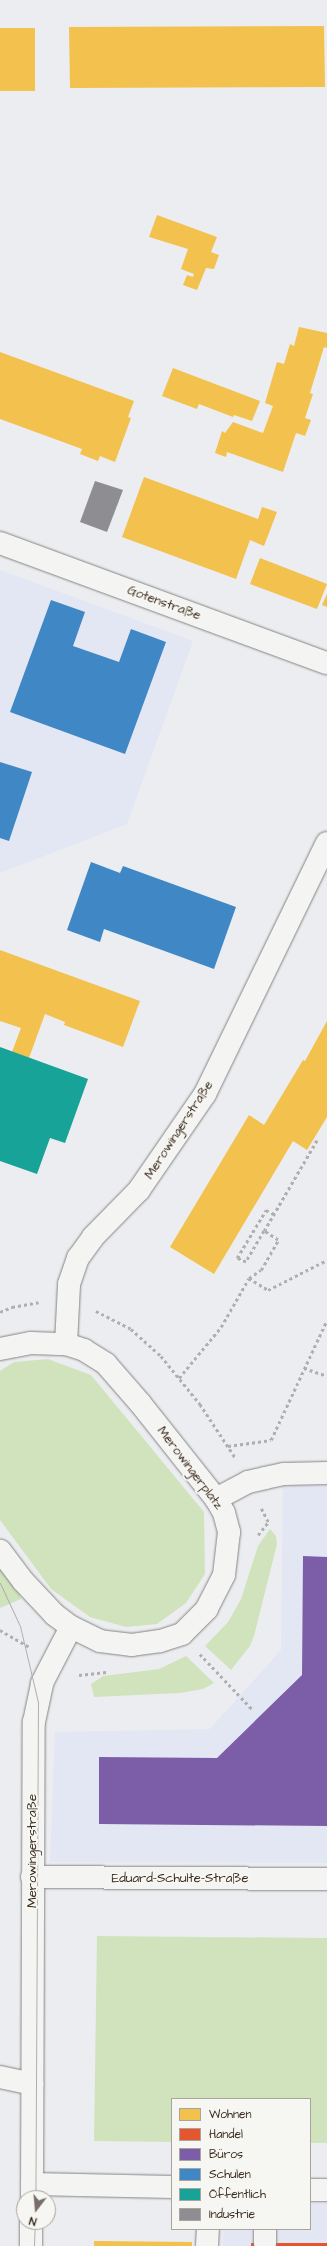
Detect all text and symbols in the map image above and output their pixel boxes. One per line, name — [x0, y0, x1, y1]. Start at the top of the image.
street label: Gotenstraße — [125, 583, 203, 623]
street label: Merowingerstraße — [141, 1078, 217, 1182]
street label: Merowingerplatz — [154, 1423, 226, 1513]
street label: Merowingerstraße — [24, 1794, 40, 1908]
street label: Eduard-Schulte-Straße — [111, 1870, 249, 1886]
legend — [171, 2098, 311, 2230]
text: Wohnen — [209, 2106, 251, 2123]
text: Handel — [209, 2126, 243, 2143]
text: Büros — [209, 2146, 243, 2163]
text: Schulen — [209, 2166, 251, 2183]
text: Öffentlich — [209, 2186, 266, 2203]
north arrow — [16, 2190, 56, 2230]
text: Industrie — [209, 2206, 255, 2223]
text: N — [27, 2213, 38, 2229]

